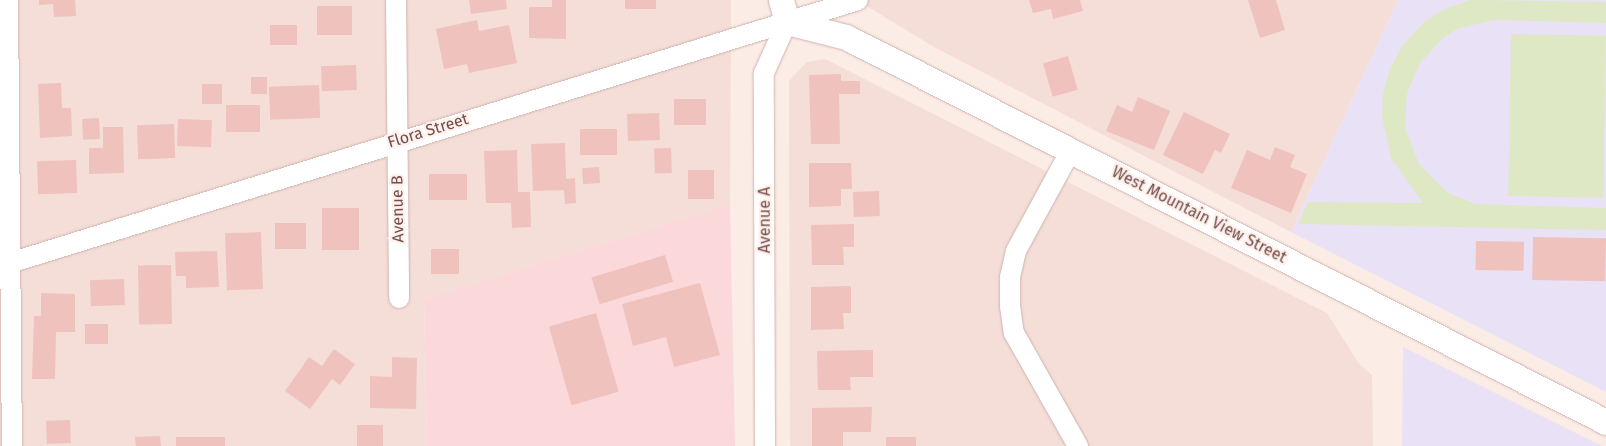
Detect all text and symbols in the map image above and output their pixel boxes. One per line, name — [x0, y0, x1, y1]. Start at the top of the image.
street label: Flora Street — [385, 110, 471, 152]
street label: West Mountain View Street — [1108, 163, 1290, 267]
street label: Avenue B — [388, 175, 408, 243]
street label: Avenue A — [755, 187, 775, 253]

